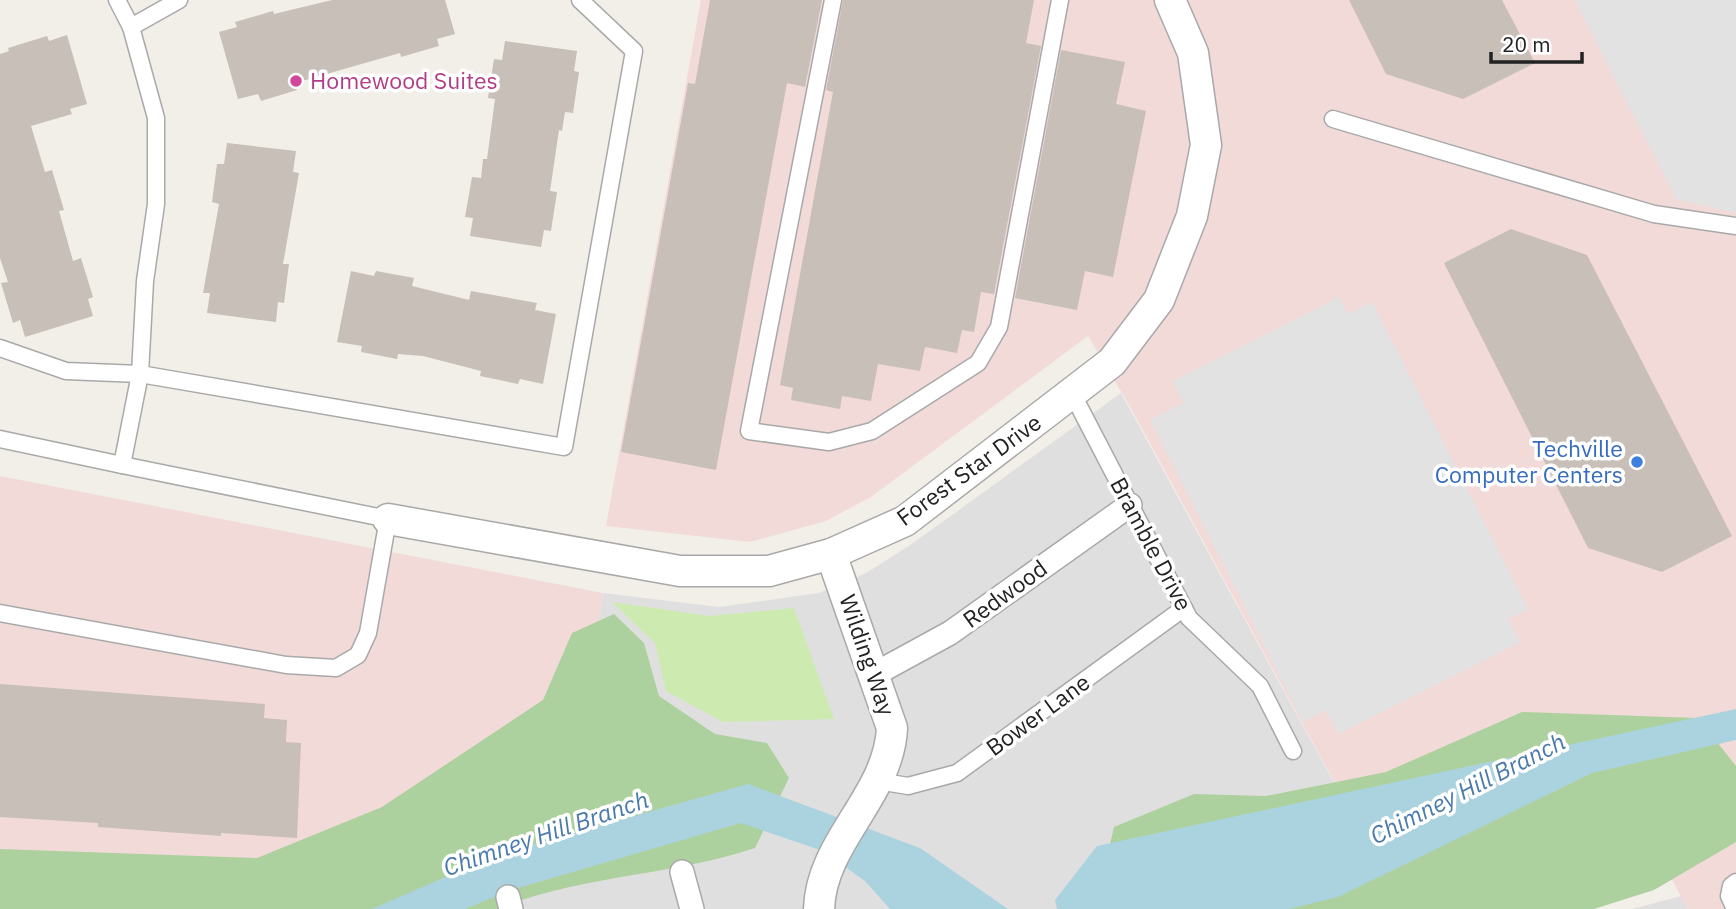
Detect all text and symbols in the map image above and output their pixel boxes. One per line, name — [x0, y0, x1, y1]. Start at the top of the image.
scale bar — [1491, 21, 1582, 65]
text: 20 m — [1502, 30, 1551, 58]
place label: Homewood Suites — [310, 65, 498, 95]
marker: Homewood Suites — [288, 73, 304, 89]
street label: Forest Star Drive — [890, 407, 1047, 532]
place label: Techville Computer Centers — [1435, 433, 1623, 489]
marker: Techville Computer Centers — [1629, 454, 1645, 470]
street label: Bramble Drive — [1104, 472, 1200, 615]
street label: Redwood — [956, 553, 1052, 634]
street label: Wilding Way — [833, 590, 903, 720]
street label: Bower Lane — [980, 666, 1095, 762]
water label: Chimney Hill Branch — [1365, 725, 1571, 851]
water label: Chimney Hill Branch — [439, 783, 653, 883]

